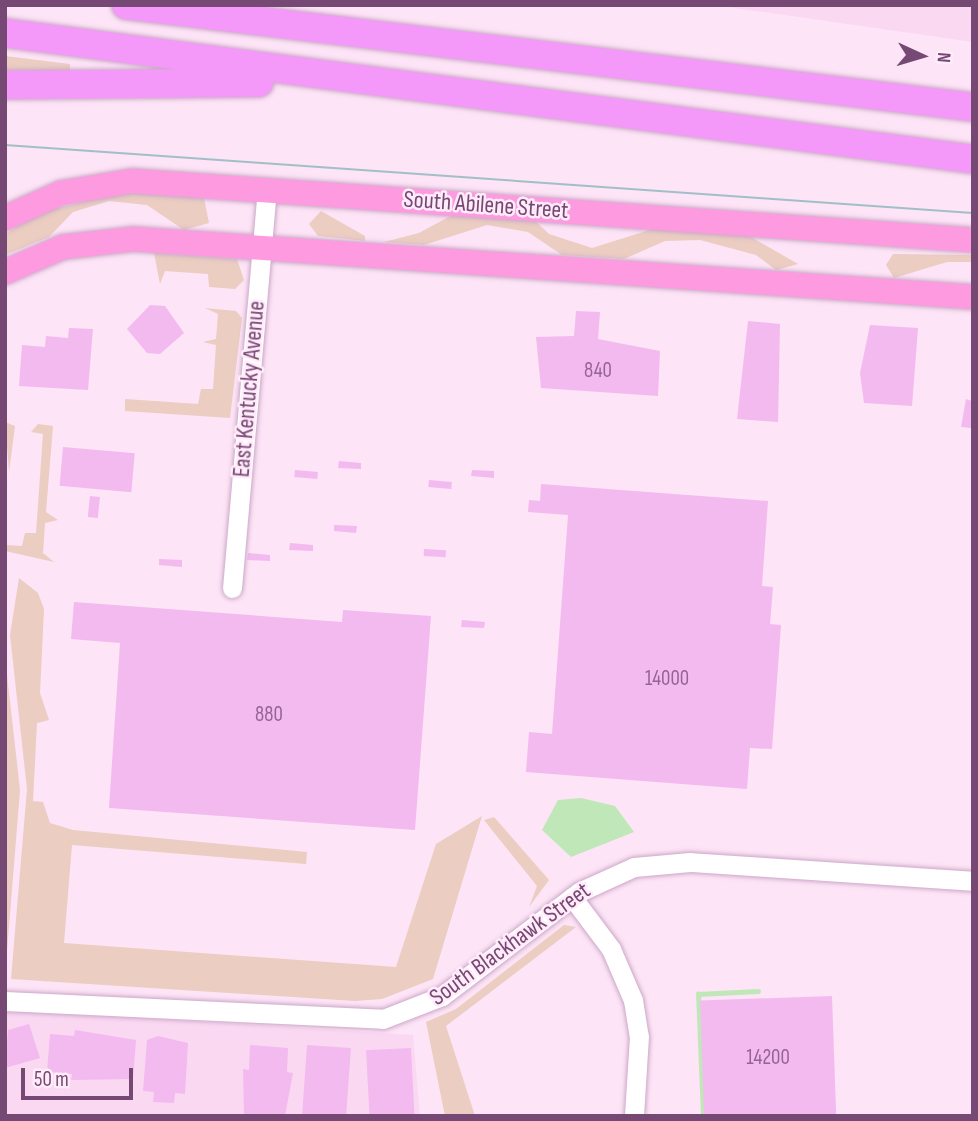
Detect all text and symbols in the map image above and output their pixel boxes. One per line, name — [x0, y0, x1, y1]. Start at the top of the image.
north arrow — [887, 21, 957, 91]
text: N — [932, 52, 955, 63]
street label: South Abilene Street — [403, 185, 569, 225]
street label: East Kentucky Avenue — [227, 300, 271, 478]
house number: 840 — [584, 358, 612, 384]
house number: 14000 — [645, 666, 689, 692]
house number: 880 — [255, 702, 283, 728]
street label: South Blackhawk Street — [424, 876, 596, 1012]
house number: 14200 — [746, 1045, 790, 1071]
scale bar — [24, 1054, 136, 1098]
text: 50 m — [34, 1067, 69, 1092]

